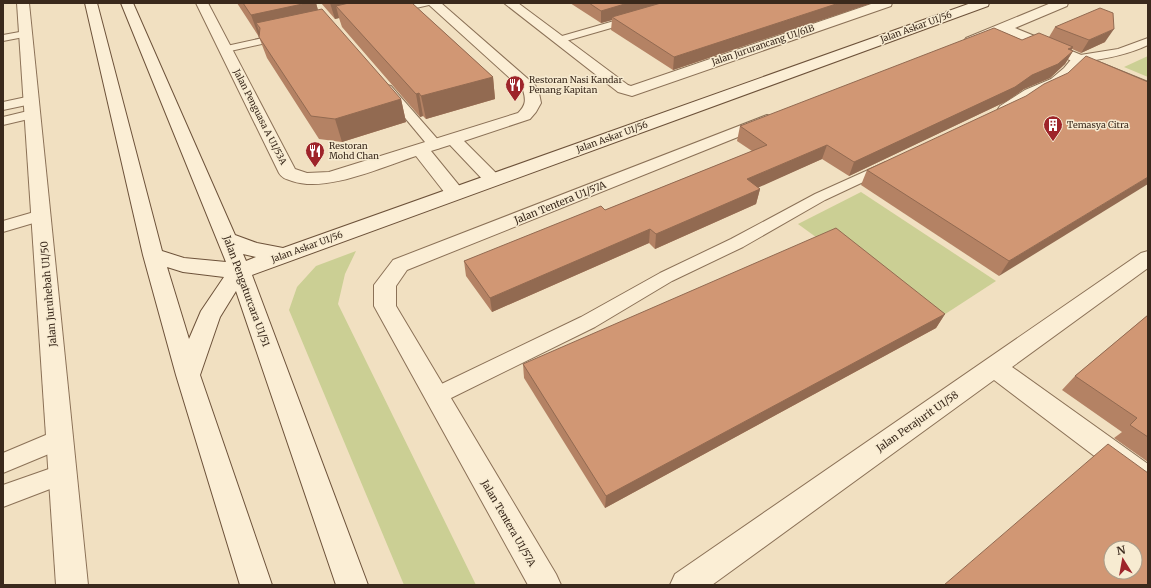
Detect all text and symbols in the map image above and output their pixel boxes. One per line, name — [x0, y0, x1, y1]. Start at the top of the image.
street label: Jalan Askar U1/56 — [878, 8, 954, 45]
street label: Jalan Jururancang U1/61B — [709, 22, 816, 68]
street label: Jalan Penguasa A U1/53A — [231, 66, 290, 167]
restaurant icon: Restoran Nasi Kandar Penang Kapitan — [504, 74, 526, 102]
place label: Restoran Nasi Kandar Penang Kapitan — [529, 74, 623, 95]
building icon: Temasya Citra — [1042, 114, 1064, 142]
street label: Jalan Askar U1/56 — [574, 118, 650, 155]
place label: Temasya Citra — [1067, 119, 1129, 130]
restaurant icon: Restoran Mohd Chan — [304, 140, 326, 168]
place label: Restoran Mohd Chan — [329, 140, 379, 161]
street label: Jalan Tentera U1/57A — [511, 178, 609, 227]
street label: Jalan Askar U1/56 — [269, 228, 345, 265]
street label: Jalan Pengaturcara U1/51 — [220, 233, 273, 349]
street label: Jalan Juruhebah U1/50 — [37, 241, 60, 348]
street label: Jalan Perajurit U1/58 — [873, 388, 961, 455]
street label: Jalan Tentera U1/57A — [478, 477, 539, 570]
north arrow — [1103, 540, 1143, 580]
text: N — [1115, 542, 1127, 558]

